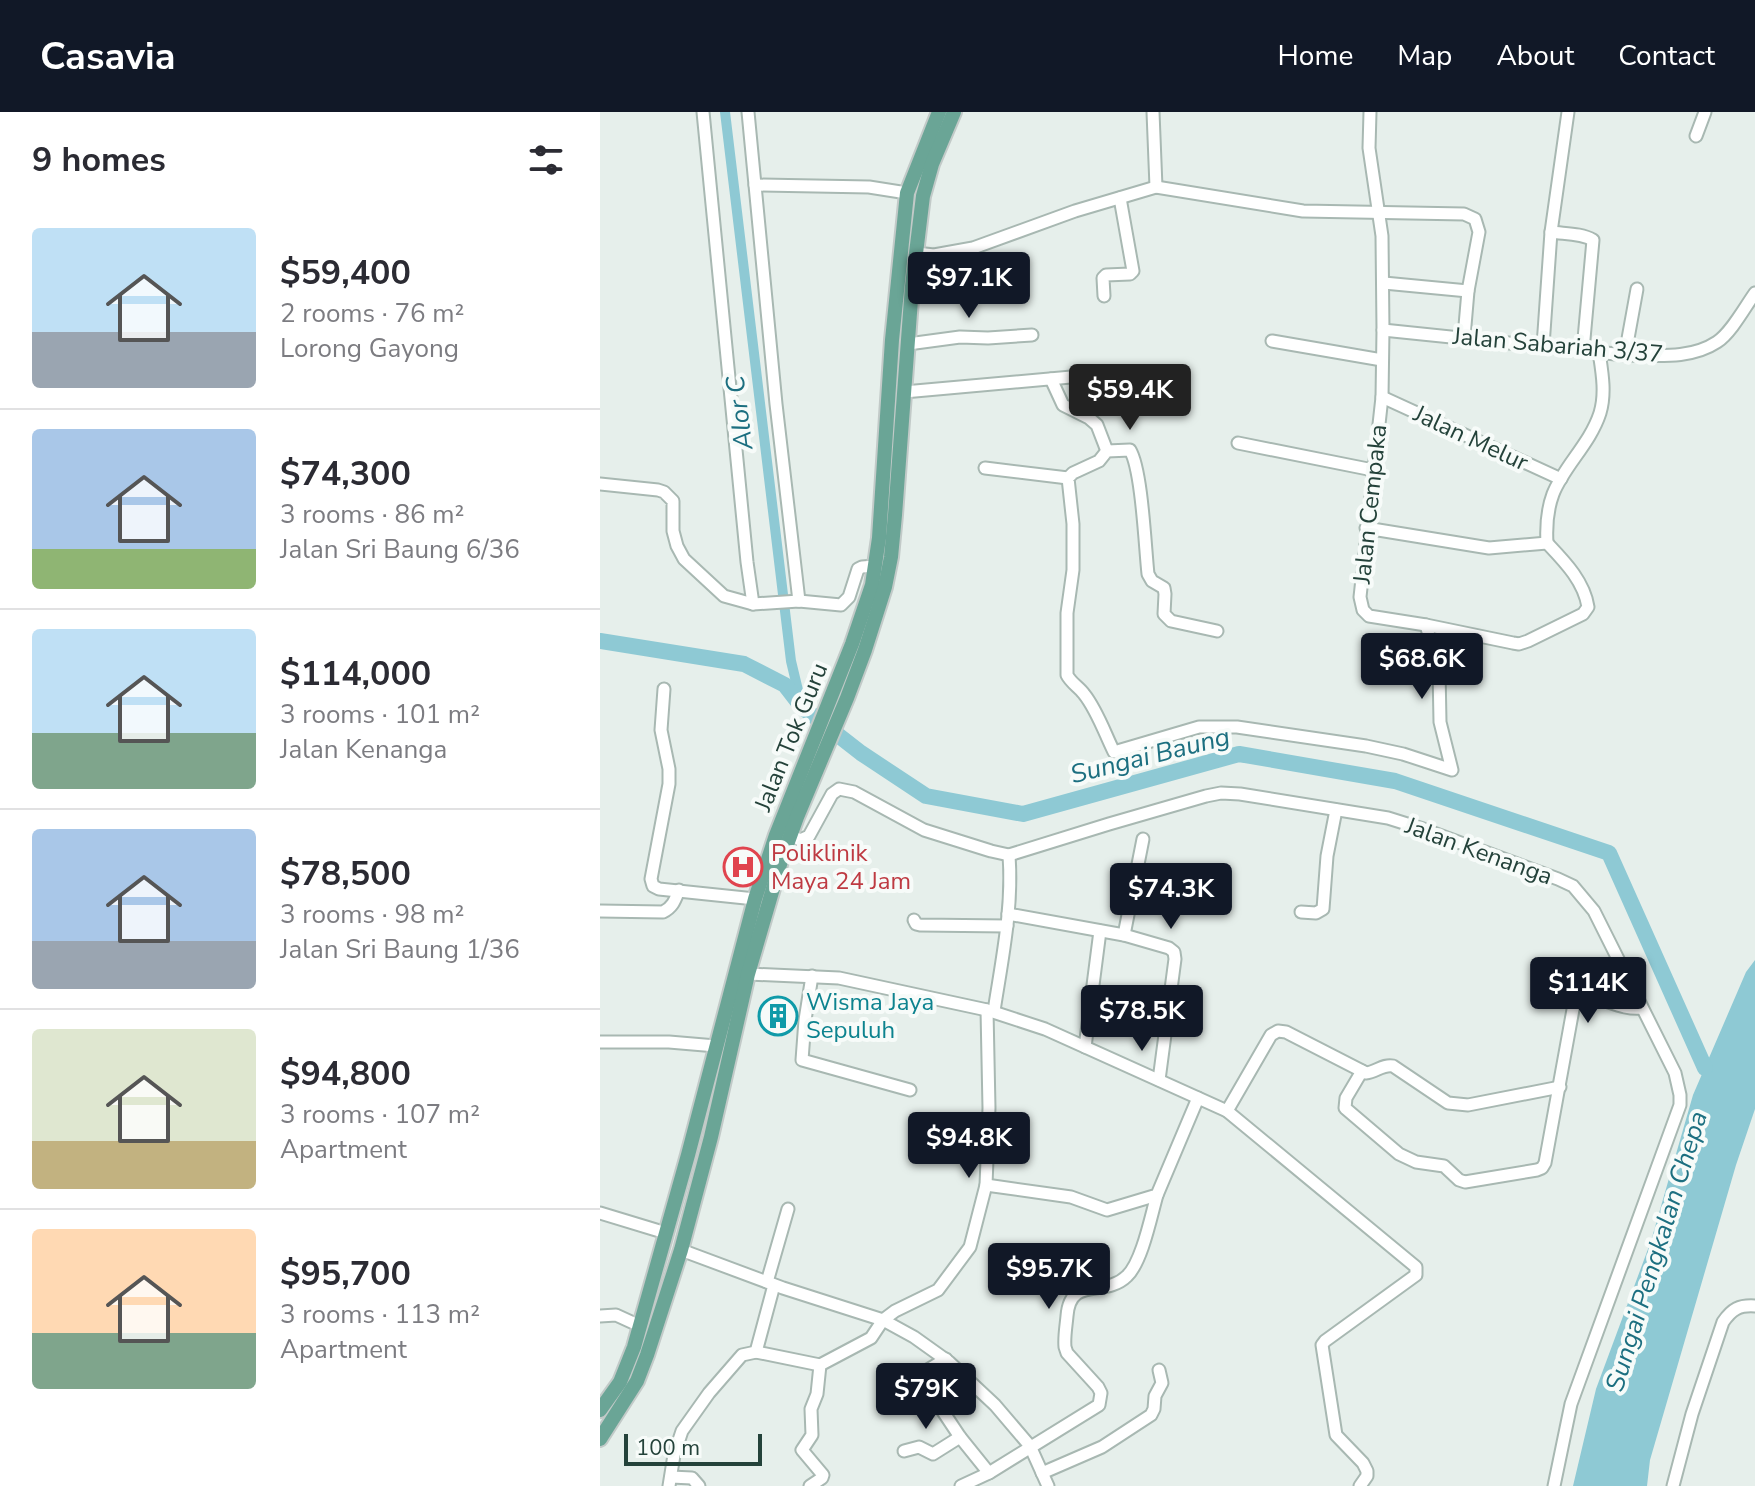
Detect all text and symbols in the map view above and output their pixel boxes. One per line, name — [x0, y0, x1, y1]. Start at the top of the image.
text: Casavia — [40, 31, 176, 82]
text: Home — [1278, 37, 1353, 75]
text: Map — [1397, 37, 1452, 75]
text: About — [1496, 37, 1574, 75]
text: Contact — [1618, 37, 1715, 75]
text: 9 homes — [32, 137, 166, 183]
icon: filters — [524, 138, 568, 182]
text: $59,400 — [280, 250, 411, 296]
pin: $97.1K — [904, 252, 1034, 320]
icon: home — [96, 260, 192, 356]
text: $97.1K — [926, 260, 1012, 295]
text: 2 rooms · 76 m² — [280, 296, 464, 331]
street label: Jalan Sabariah 3/37 — [1451, 320, 1664, 370]
text: Lorong Gayong — [280, 331, 459, 366]
pin: $59.4K — [1065, 364, 1195, 432]
text: $59.4K — [1087, 372, 1173, 407]
water label: Alor C — [718, 373, 762, 453]
street label: Jalan Melur — [1408, 397, 1534, 479]
street label: Jalan Cempaka — [1346, 423, 1394, 586]
text: $74,300 — [280, 451, 411, 497]
icon: home — [96, 461, 192, 557]
text: 3 rooms · 86 m² — [280, 497, 464, 532]
text: Jalan Sri Baung 6/36 — [280, 532, 520, 567]
pin: $68.6K — [1357, 633, 1487, 701]
text: $68.6K — [1379, 641, 1465, 676]
text: $114,000 — [280, 651, 431, 697]
street label: Jalan Tok Guru — [746, 658, 835, 817]
icon: home — [96, 661, 192, 757]
text: 3 rooms · 101 m² — [280, 697, 480, 732]
water label: Sungai Baung — [1067, 719, 1233, 792]
text: Jalan Kenanga — [280, 732, 447, 767]
street label: Jalan Kenanga — [1400, 809, 1557, 892]
place label: Poliklinik Maya 24 Jam — [771, 837, 911, 897]
hospital icon: Poliklinik Maya 24 Jam — [722, 846, 764, 888]
text: $78,500 — [280, 851, 411, 897]
icon: home — [96, 861, 192, 957]
pin: $74.3K — [1106, 863, 1236, 931]
text: $74.3K — [1128, 871, 1214, 906]
text: 3 rooms · 98 m² — [280, 897, 464, 932]
text: Jalan Sri Baung 1/36 — [280, 932, 520, 967]
pin: $114K — [1532, 957, 1644, 1025]
text: $114K — [1548, 965, 1628, 1000]
pin: $78.5K — [1077, 985, 1207, 1053]
place label: Wisma Jaya Sepuluh — [806, 986, 934, 1046]
text: $78.5K — [1099, 993, 1185, 1028]
building icon: Wisma Jaya Sepuluh — [757, 995, 799, 1037]
text: $94,800 — [280, 1051, 411, 1097]
icon: home — [96, 1061, 192, 1157]
text: 3 rooms · 107 m² — [280, 1097, 480, 1132]
water label: Sungai Pengkalan Chepa — [1597, 1107, 1716, 1396]
pin: $94.8K — [904, 1112, 1034, 1180]
text: $94.8K — [926, 1120, 1012, 1155]
text: Apartment — [280, 1132, 407, 1167]
pin: $95.7K — [984, 1243, 1114, 1311]
text: $95,700 — [280, 1251, 411, 1297]
text: $95.7K — [1006, 1251, 1092, 1286]
icon: home — [96, 1261, 192, 1357]
text: 3 rooms · 113 m² — [280, 1297, 480, 1332]
text: Apartment — [280, 1332, 407, 1367]
pin: $79K — [879, 1363, 973, 1431]
text: $79K — [894, 1371, 958, 1406]
scale bar — [624, 1430, 762, 1466]
text: 100 m — [636, 1433, 700, 1463]

